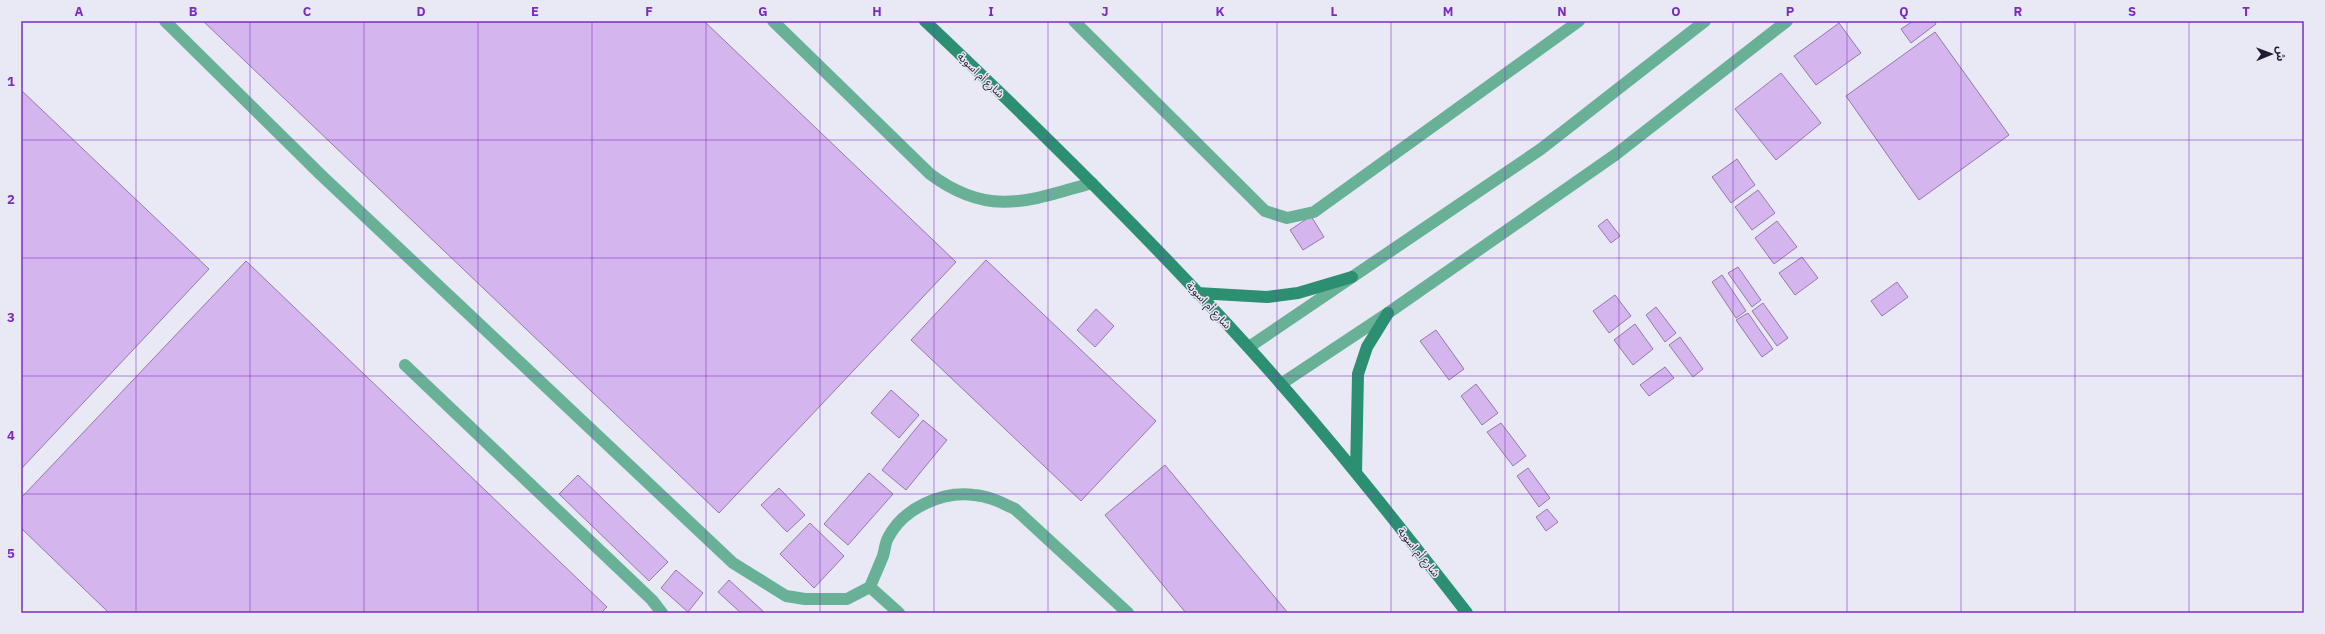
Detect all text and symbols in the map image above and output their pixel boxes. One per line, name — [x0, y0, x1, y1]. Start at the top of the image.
text: A — [75, 3, 84, 20]
text: B — [189, 3, 198, 20]
text: C — [303, 3, 312, 20]
text: D — [416, 3, 426, 20]
text: E — [531, 3, 539, 20]
text: F — [645, 3, 653, 20]
text: G — [758, 3, 768, 20]
text: H — [872, 3, 882, 20]
text: I — [988, 3, 994, 20]
text: J — [1101, 3, 1109, 20]
text: K — [1215, 3, 1225, 20]
text: L — [1331, 3, 1338, 20]
text: M — [1443, 3, 1453, 20]
text: N — [1557, 3, 1567, 20]
text: O — [1671, 3, 1681, 20]
text: P — [1786, 3, 1795, 20]
text: Q — [1899, 3, 1909, 20]
text: R — [2014, 3, 2023, 20]
text: S — [2128, 3, 2136, 20]
text: T — [2242, 3, 2250, 20]
north arrow — [2251, 34, 2291, 74]
text: ش — [2274, 46, 2288, 61]
street label: شارع أم اسوية — [954, 49, 1008, 102]
text: 1 — [7, 73, 15, 90]
text: 2 — [7, 191, 15, 208]
street label: شارع أم اسوية — [1183, 278, 1235, 333]
text: 3 — [7, 309, 15, 326]
text: 4 — [7, 427, 15, 444]
street label: شارع أم اسوية — [1394, 524, 1443, 580]
text: 5 — [7, 545, 15, 562]

